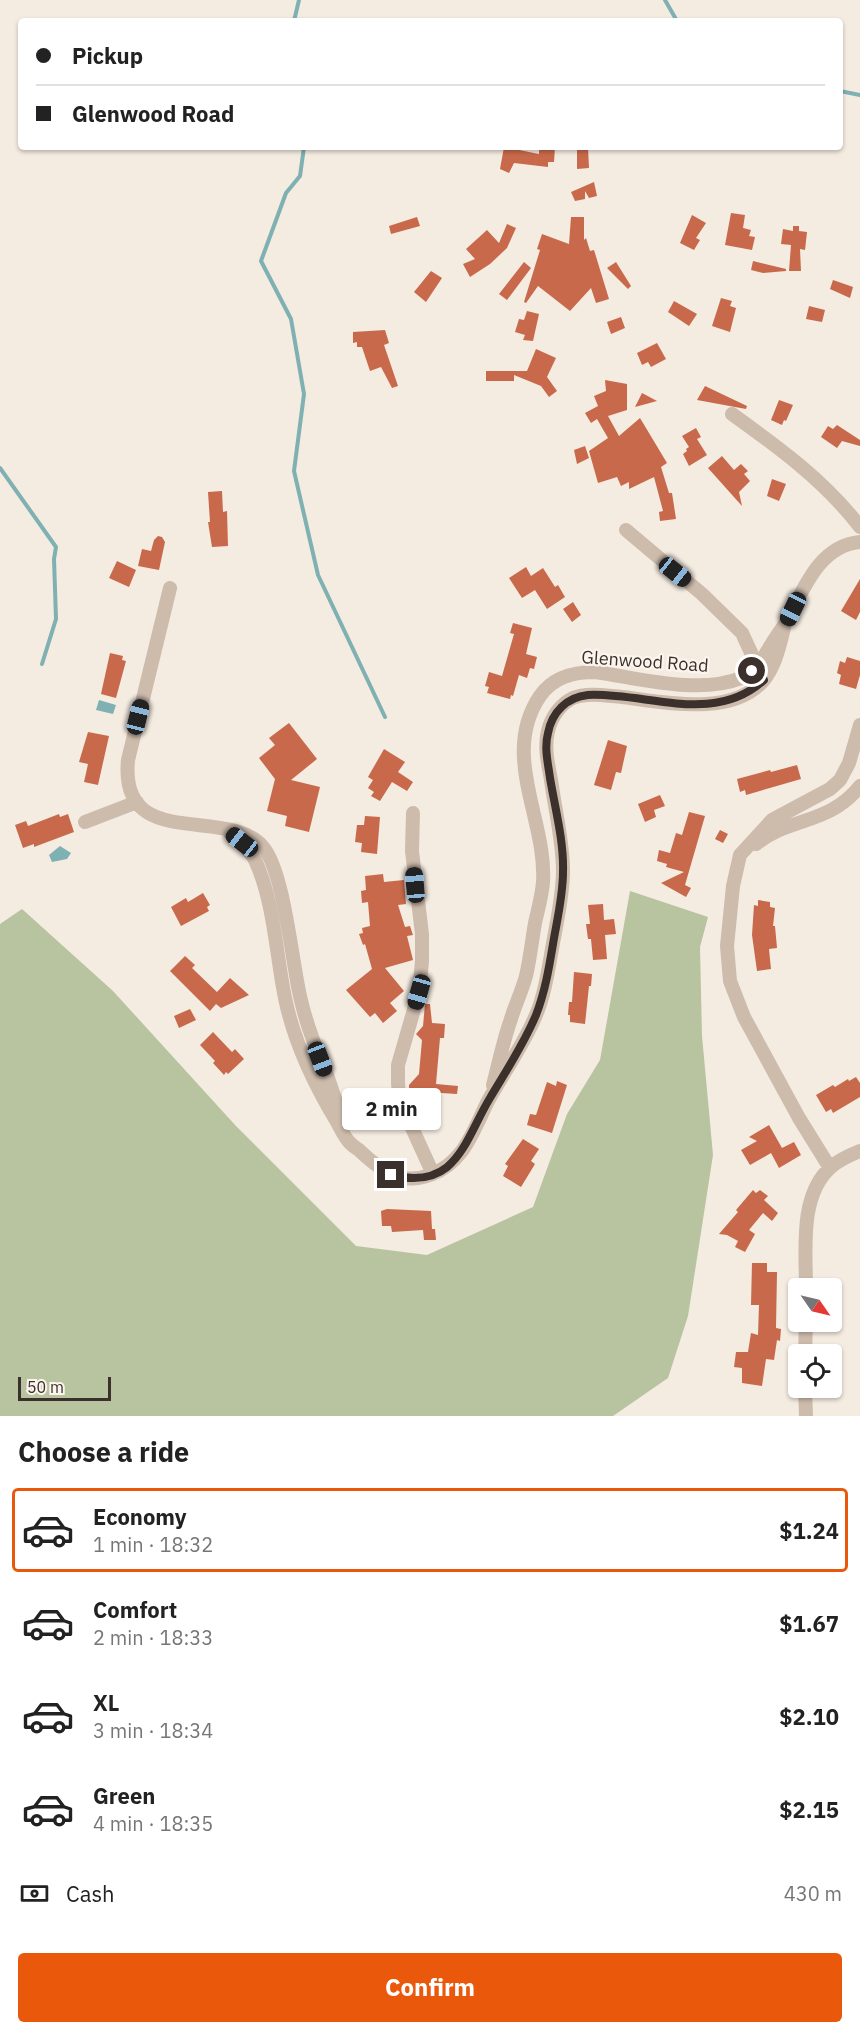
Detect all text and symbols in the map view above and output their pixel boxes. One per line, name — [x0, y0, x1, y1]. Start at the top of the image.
text: Pickup — [72, 41, 143, 70]
text: Glenwood Road — [72, 99, 234, 128]
car — [655, 554, 695, 590]
car — [777, 589, 809, 629]
street label: Glenwood Road — [581, 645, 709, 677]
route start — [738, 657, 765, 684]
car — [125, 697, 151, 737]
car — [222, 824, 262, 860]
car — [404, 866, 426, 904]
car — [405, 972, 433, 1012]
car — [305, 1039, 335, 1079]
callout: 2 min — [342, 1088, 440, 1130]
text: 2 min — [365, 1095, 418, 1122]
route end — [377, 1161, 404, 1188]
north arrow — [788, 1278, 842, 1332]
map controls — [788, 1278, 842, 1398]
button: locate — [788, 1344, 842, 1398]
scale bar — [18, 1374, 111, 1402]
text: 50 m — [27, 1377, 64, 1397]
text: Choose a ride — [18, 1434, 189, 1469]
text: Economy — [93, 1502, 187, 1531]
icon: car — [21, 1503, 75, 1557]
text: $1.24 — [779, 1516, 839, 1545]
text: 1 min · 18:32 — [93, 1531, 213, 1558]
text: Comfort — [93, 1595, 177, 1624]
icon: car — [21, 1596, 75, 1650]
text: $1.67 — [779, 1609, 839, 1638]
text: 2 min · 18:33 — [93, 1624, 213, 1651]
text: XL — [93, 1688, 119, 1717]
icon: car — [21, 1689, 75, 1743]
text: $2.10 — [779, 1702, 839, 1731]
text: 3 min · 18:34 — [93, 1717, 213, 1744]
text: Green — [93, 1781, 155, 1810]
icon: car — [21, 1782, 75, 1836]
text: $2.15 — [779, 1795, 839, 1824]
text: 4 min · 18:35 — [93, 1810, 213, 1837]
icon: cash — [18, 1877, 51, 1910]
text: Cash — [66, 1879, 115, 1908]
text: 430 m — [784, 1880, 842, 1907]
button: Confirm — [18, 1953, 842, 2022]

